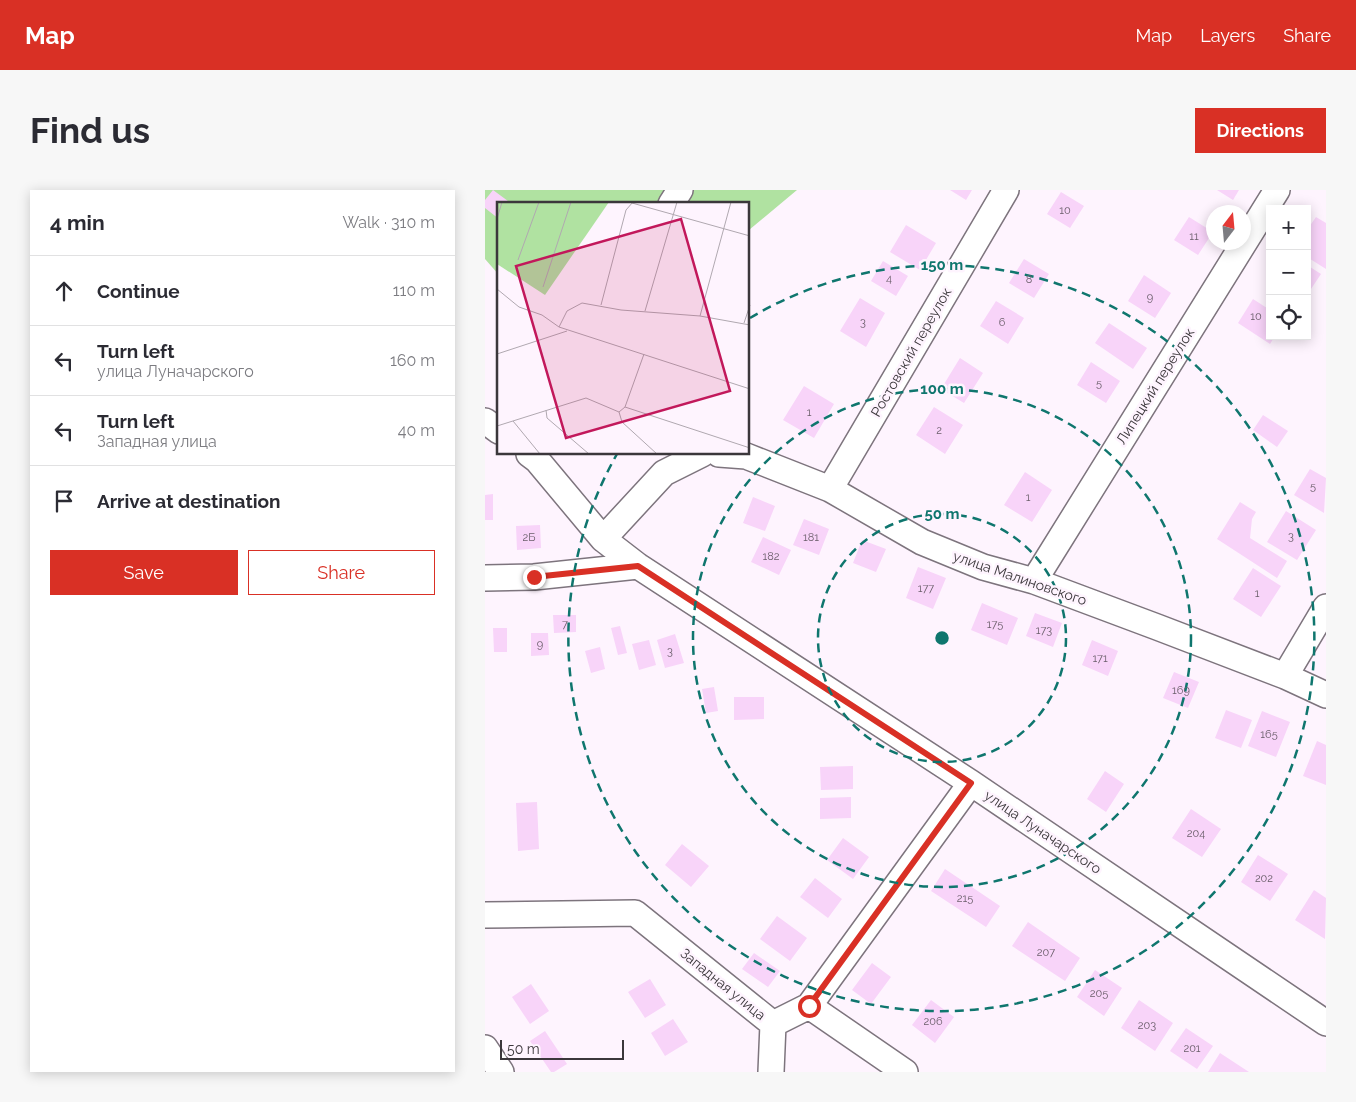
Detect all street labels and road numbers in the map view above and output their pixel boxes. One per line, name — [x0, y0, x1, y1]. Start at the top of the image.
street label: Ростовский переулок — [867, 285, 955, 419]
street label: Липецкий переулок — [1113, 325, 1197, 447]
street label: улица Малиновского — [951, 548, 1089, 608]
street label: улица Луначарского — [982, 787, 1104, 877]
street label: Западная улица — [677, 945, 769, 1023]

